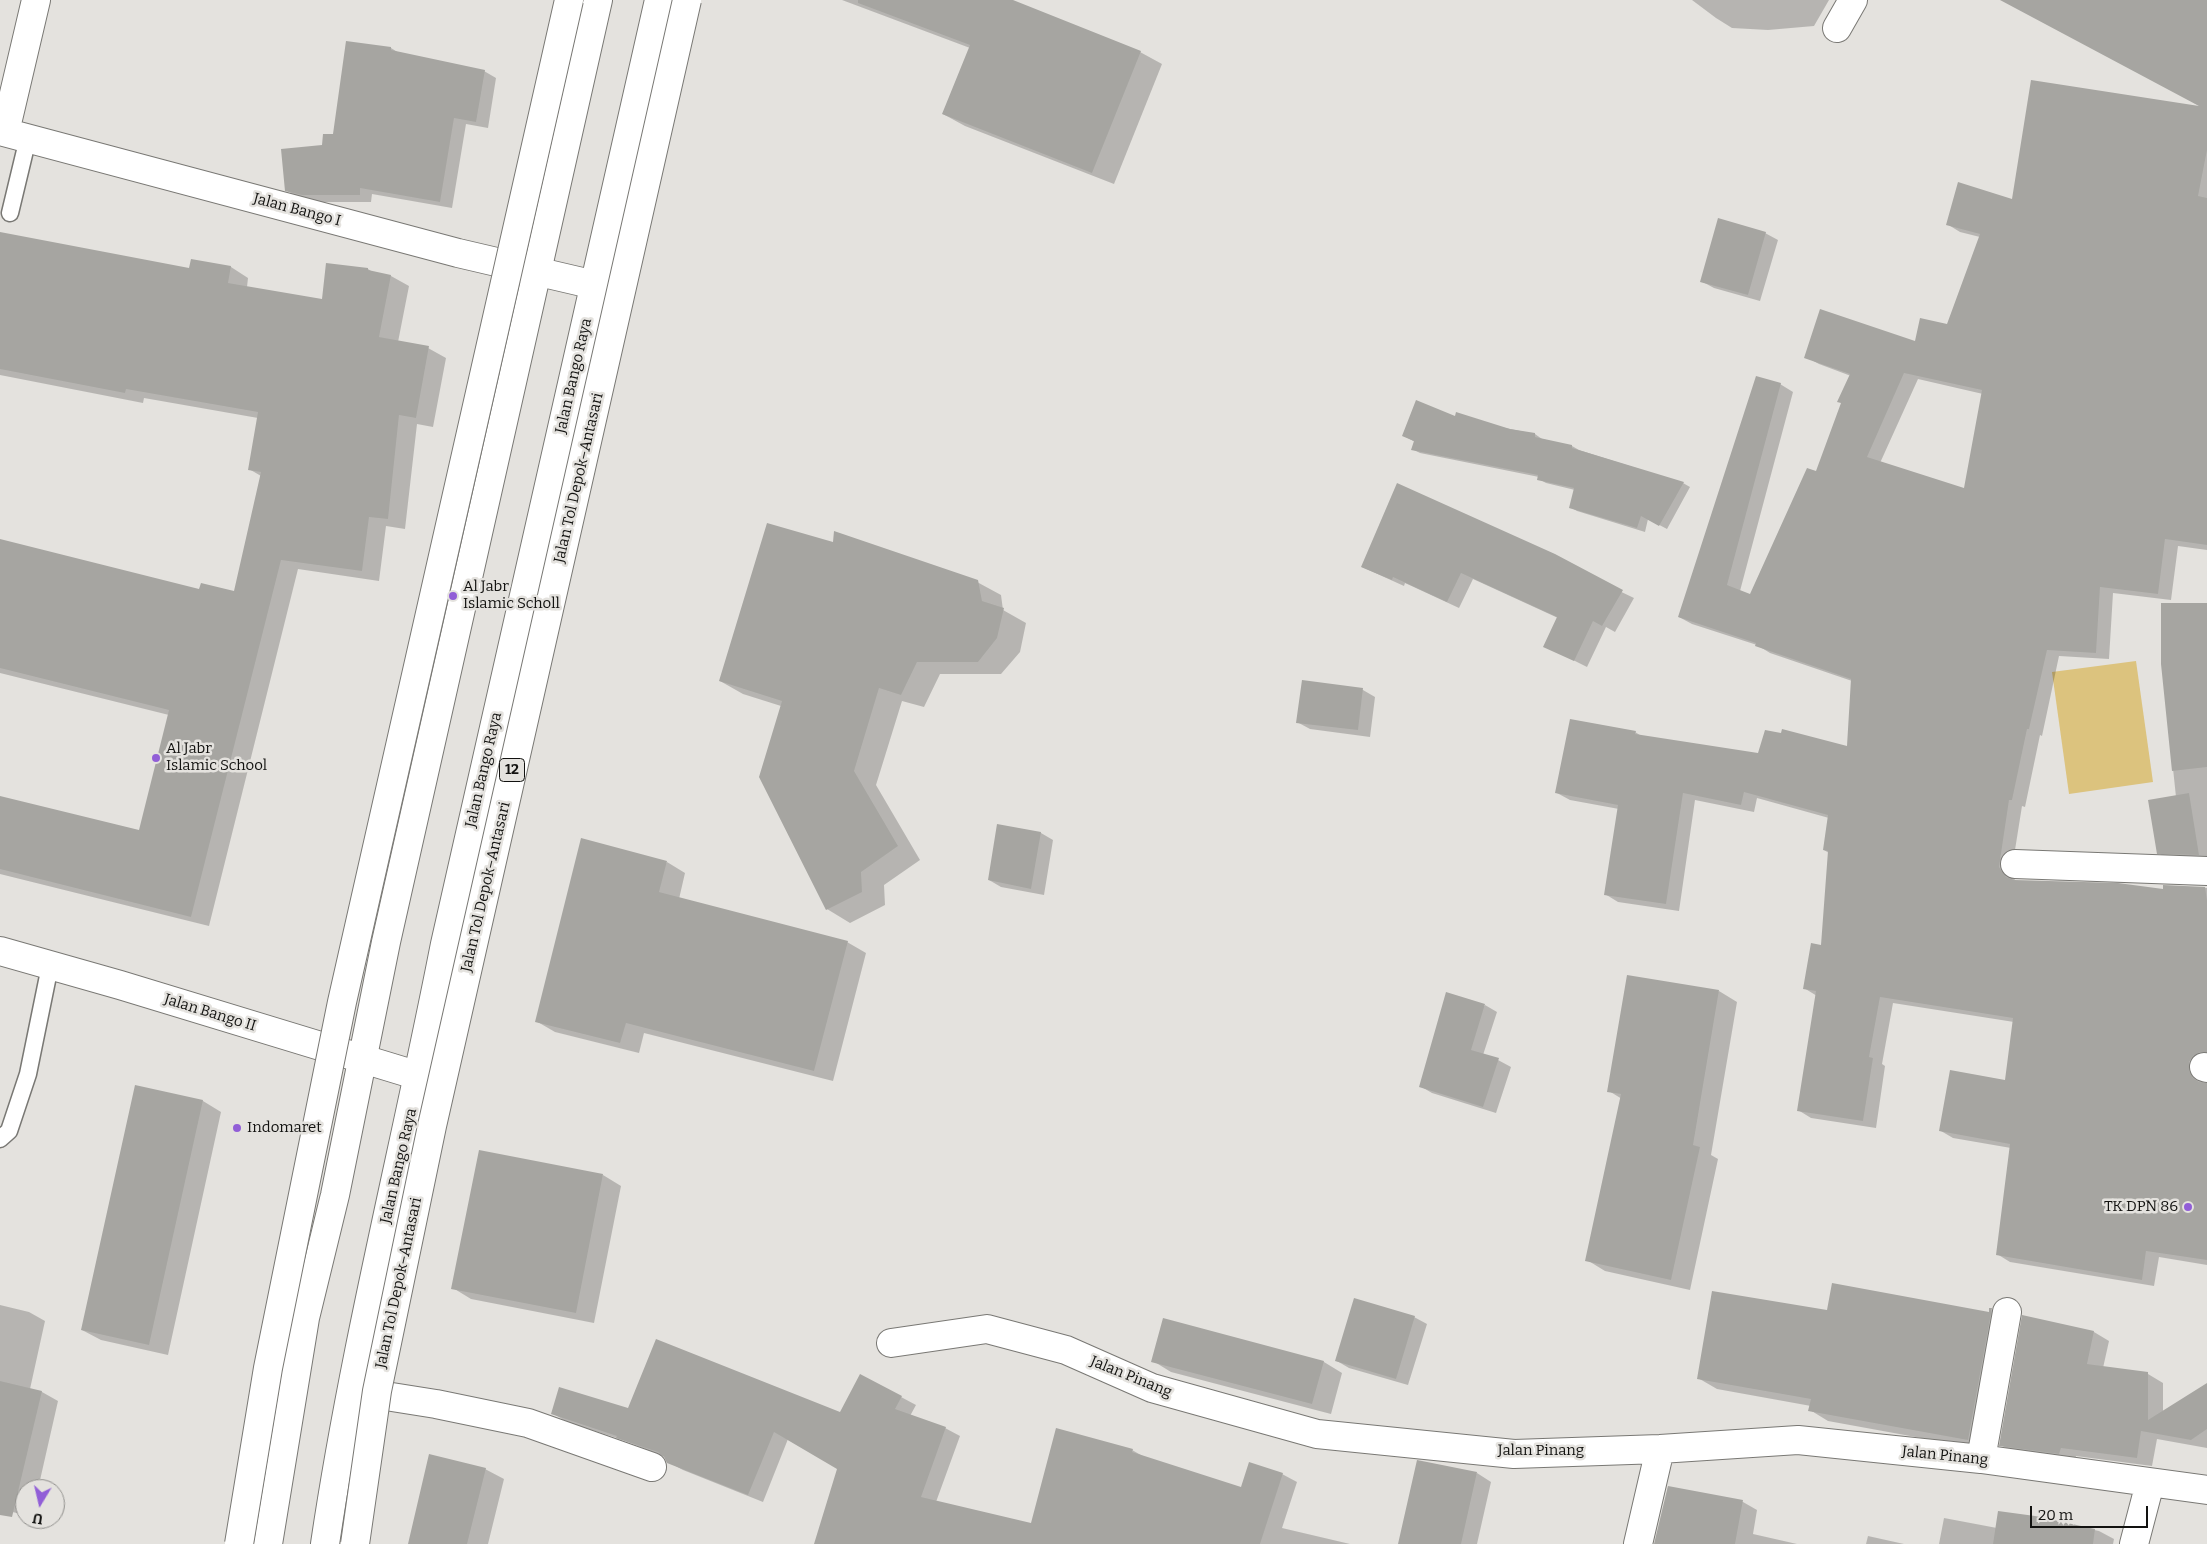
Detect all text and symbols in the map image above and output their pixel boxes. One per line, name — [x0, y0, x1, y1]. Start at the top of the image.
street label: Jalan Bango I — [251, 190, 343, 230]
street label: Jalan Bango Raya — [552, 317, 596, 435]
street label: Jalan Tol Depok–Antasari — [551, 391, 607, 565]
place label: Al Jabr Islamic Scholl — [463, 578, 560, 613]
marker: Al Jabr Islamic Scholl — [447, 590, 459, 602]
street label: Jalan Bango Raya — [462, 711, 506, 829]
place label: Al Jabr Islamic School — [166, 740, 267, 775]
marker: Al Jabr Islamic School — [150, 752, 162, 764]
road number: 12 — [500, 758, 524, 782]
street label: Jalan Tol Depok–Antasari — [458, 800, 514, 974]
street label: Jalan Bango II — [162, 990, 258, 1036]
street label: Jalan Bango Raya — [377, 1107, 421, 1225]
place label: Indomaret — [247, 1119, 322, 1137]
marker: Indomaret — [231, 1122, 243, 1134]
street label: Jalan Tol Depok–Antasari — [372, 1196, 426, 1370]
place label: TK DPN 86 — [2104, 1198, 2178, 1216]
marker: TK DPN 86 — [2182, 1201, 2194, 1213]
street label: Jalan Pinang — [1088, 1352, 1174, 1402]
street label: Jalan Pinang — [1498, 1442, 1584, 1460]
street label: Jalan Pinang — [1901, 1443, 1989, 1469]
north arrow — [15, 1479, 65, 1529]
scale bar — [2032, 1496, 2150, 1528]
text: 20 m — [2038, 1506, 2073, 1524]
text: U — [31, 1509, 44, 1528]

